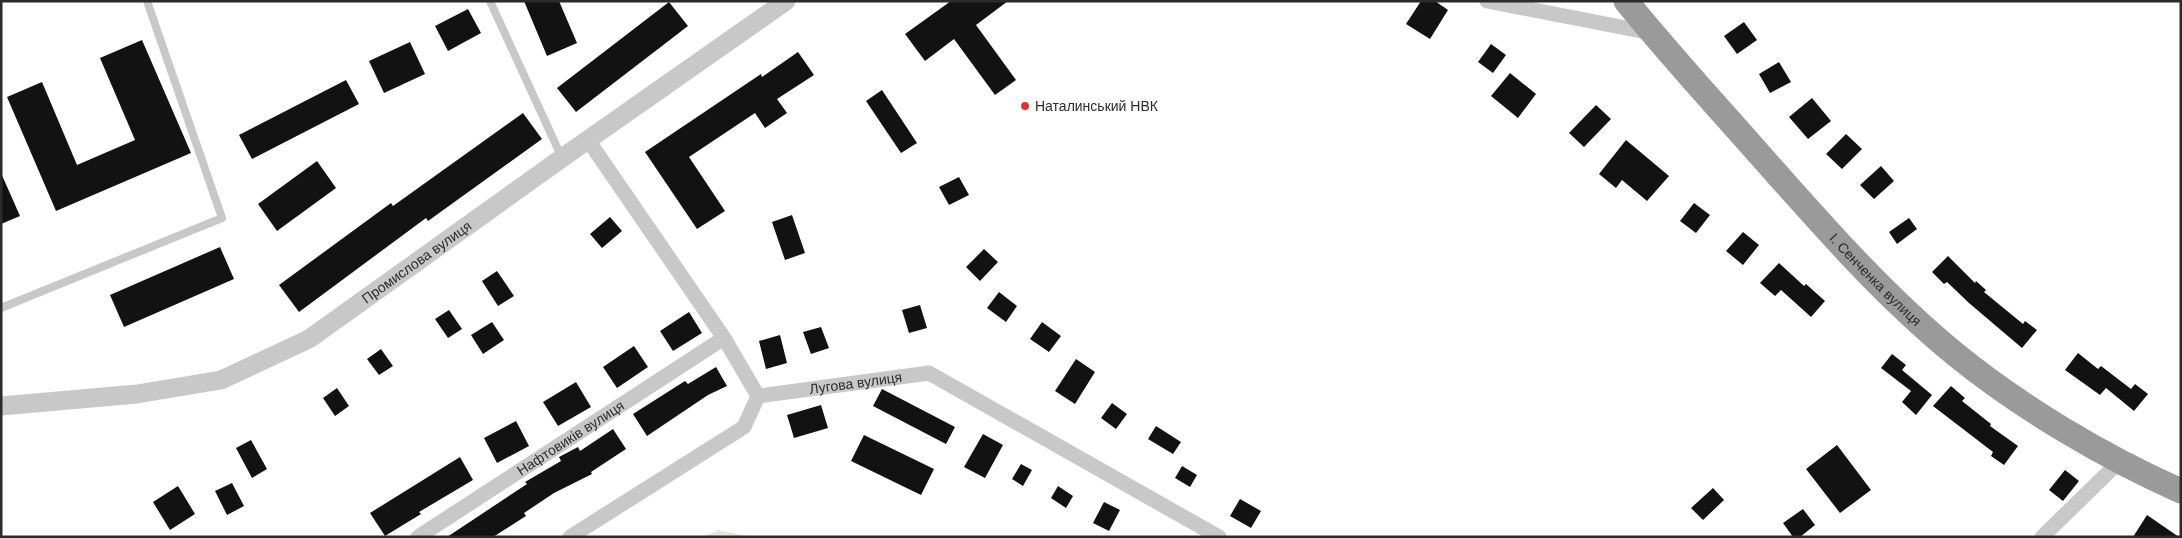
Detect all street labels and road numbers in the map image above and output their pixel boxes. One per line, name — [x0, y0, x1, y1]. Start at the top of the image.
street label: Промислова вулиця — [359, 218, 474, 307]
street label: І. Сенченка вулиця — [1826, 230, 1925, 329]
street label: Лугова вулиця — [808, 369, 903, 397]
street label: Нафтовиків вулиця — [514, 397, 627, 478]

